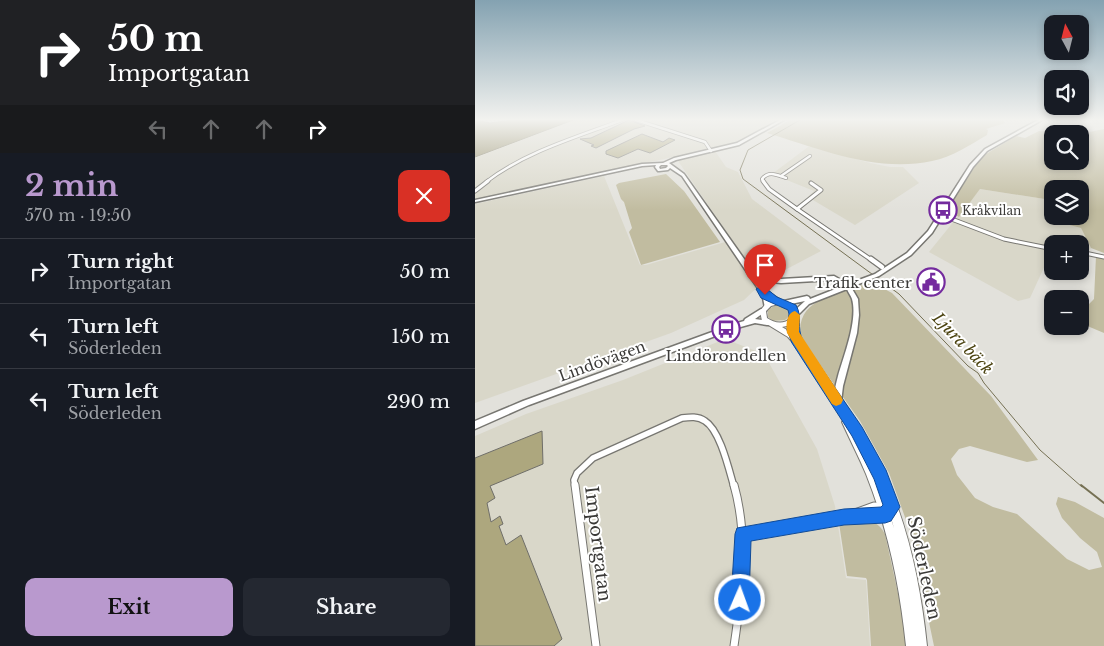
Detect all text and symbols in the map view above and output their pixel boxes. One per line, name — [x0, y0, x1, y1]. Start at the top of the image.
north arrow — [1044, 15, 1089, 60]
map controls — [1044, 15, 1089, 335]
text: 50 m — [108, 17, 203, 60]
icon: right — [25, 20, 90, 85]
text: Importgatan — [108, 60, 250, 87]
button: sound — [1044, 70, 1089, 115]
icon: left — [144, 115, 172, 143]
icon: ahead — [197, 115, 225, 143]
icon: ahead — [250, 115, 278, 143]
icon: right — [303, 115, 331, 143]
button: search — [1044, 125, 1089, 170]
text: 2 min — [25, 167, 118, 204]
button: close — [398, 170, 450, 222]
button: layers — [1044, 180, 1089, 225]
bus stop icon: Kråkvilan — [928, 195, 958, 225]
place label: Kråkvilan — [962, 203, 1021, 218]
text: 570 m · 19:50 — [25, 205, 132, 225]
button: + — [1044, 235, 1089, 280]
pin — [744, 244, 786, 295]
text: Turn right — [68, 250, 174, 273]
icon: arrive — [751, 251, 779, 279]
icon: right — [25, 257, 53, 285]
text: 50 m — [400, 260, 450, 283]
public building icon: Trafik center — [916, 267, 946, 297]
text: Importgatan — [68, 273, 171, 293]
place label: Trafik center — [814, 273, 913, 292]
button: − — [1044, 290, 1089, 335]
water label: Ljura bäck — [928, 307, 997, 378]
bus stop icon: Lindörondellen — [711, 314, 741, 344]
text: Turn left — [68, 315, 159, 338]
icon: left — [25, 322, 53, 350]
text: 150 m — [391, 325, 450, 348]
street label: Lindövägen — [556, 336, 648, 386]
text: Söderleden — [68, 338, 162, 358]
place label: Lindörondellen — [666, 346, 786, 365]
text: Turn left — [68, 380, 159, 403]
icon: left — [25, 387, 53, 415]
text: 290 m — [387, 390, 450, 413]
text: Söderleden — [68, 403, 162, 423]
street label: Importgatan — [580, 485, 616, 603]
street label: Söderleden — [902, 514, 946, 622]
position arrow — [713, 573, 765, 625]
button: Exit — [25, 578, 233, 636]
button: Share — [243, 578, 450, 636]

